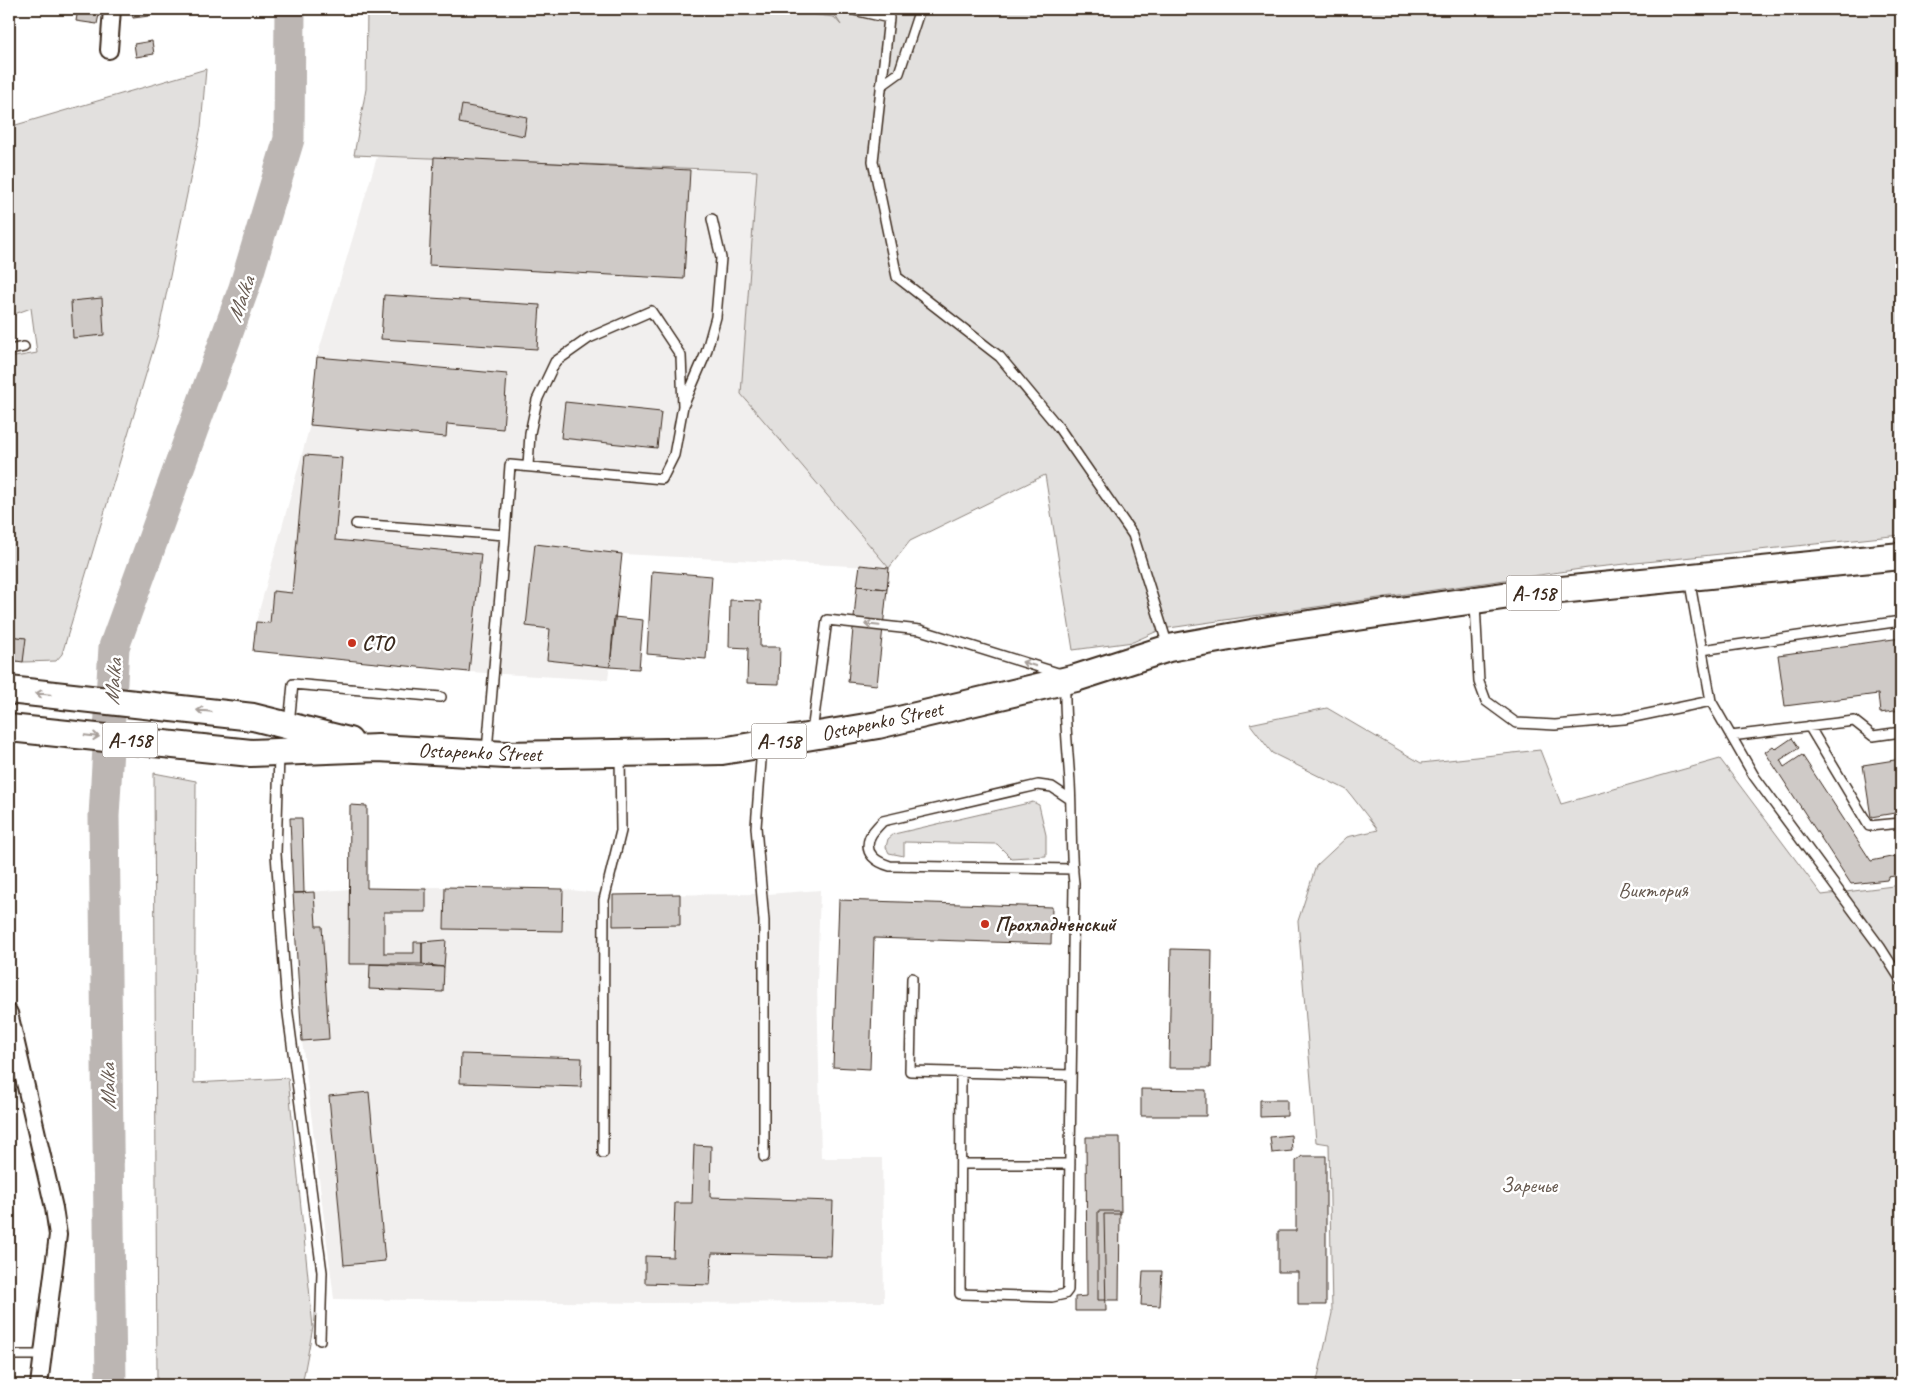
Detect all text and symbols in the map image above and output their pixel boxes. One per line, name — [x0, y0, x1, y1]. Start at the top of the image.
water label: Malka — [220, 271, 262, 326]
road number: А-158 — [1506, 576, 1562, 610]
one-way arrow — [864, 620, 880, 630]
place label: СТО — [362, 630, 396, 656]
marker: СТО — [346, 637, 358, 649]
water label: Malka — [97, 656, 129, 706]
one-way arrow — [1022, 658, 1038, 668]
one-way arrow — [35, 689, 51, 699]
street label: Ostapenko Street — [819, 695, 947, 747]
one-way arrow — [196, 706, 212, 716]
road number: А-158 — [102, 722, 158, 758]
road number: А-158 — [752, 724, 806, 758]
one-way arrow — [84, 732, 100, 741]
street label: Ostapenko Street — [418, 737, 544, 767]
park label: Виктория — [1618, 877, 1689, 903]
place label: Прохладненский — [995, 911, 1118, 937]
marker: Прохладненский — [979, 918, 991, 930]
water label: Malka — [94, 1062, 122, 1110]
park label: Заречье — [1501, 1172, 1558, 1198]

